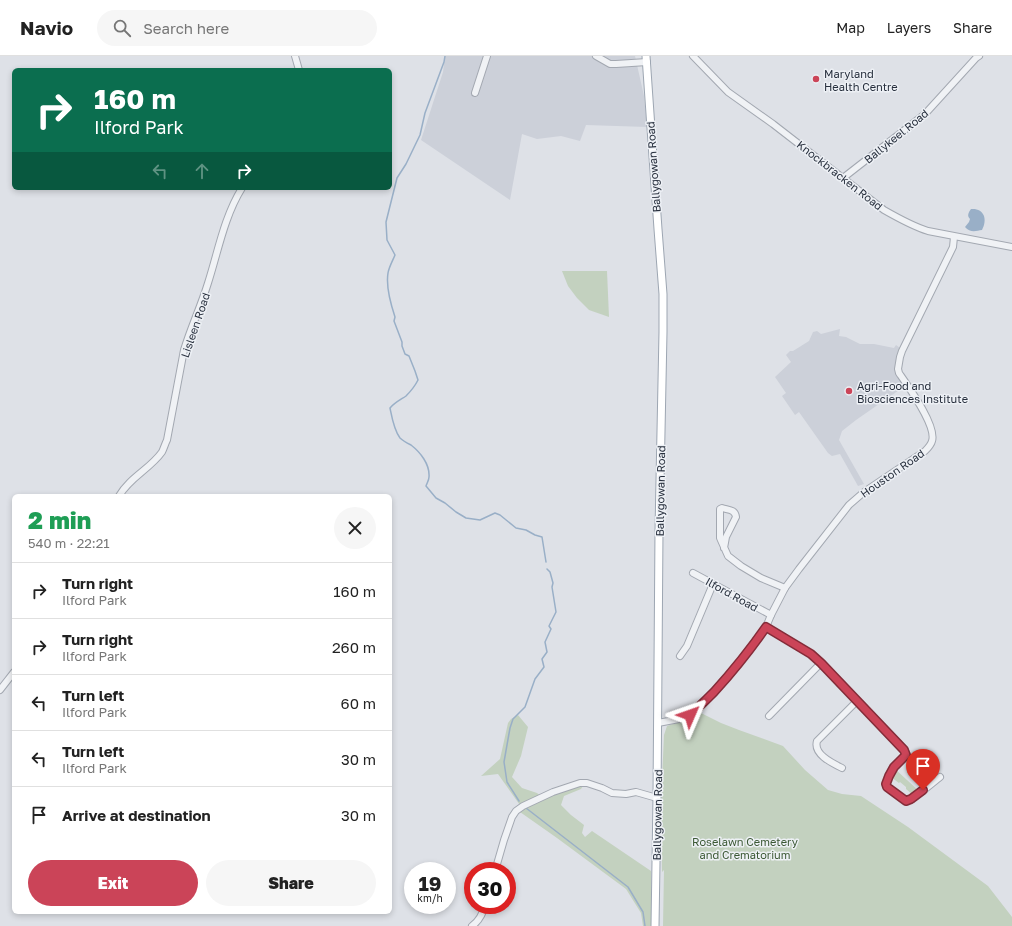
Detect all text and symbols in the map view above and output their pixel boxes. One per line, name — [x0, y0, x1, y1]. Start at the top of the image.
search box — [97, 10, 377, 46]
text: Navio — [20, 16, 73, 39]
icon: search — [111, 17, 133, 39]
text: Search here — [143, 19, 229, 37]
text: Map — [836, 19, 865, 36]
text: Layers — [887, 19, 931, 36]
text: Share — [953, 19, 992, 36]
place label: Maryland Health Centre — [824, 67, 898, 93]
marker: Maryland Health Centre — [811, 74, 821, 84]
text: 160 m — [94, 82, 176, 115]
icon: right — [28, 84, 80, 136]
street label: Ballykeel Road — [861, 106, 931, 166]
text: Ilford Park — [94, 116, 184, 138]
street label: Ballygowan Road — [643, 121, 663, 213]
street label: Knockbracken Road — [795, 138, 885, 212]
icon: left — [149, 160, 171, 182]
icon: ahead — [191, 160, 213, 182]
icon: right — [233, 160, 255, 182]
street label: Lisleen Road — [178, 291, 212, 359]
place label: Agri-Food and Biosciences Institute — [857, 379, 968, 405]
marker: Agri-Food and Biosciences Institute — [844, 386, 854, 396]
street label: Ballygowan Road — [653, 445, 667, 537]
street label: Houston Road — [858, 446, 926, 500]
text: 2 min — [28, 505, 91, 534]
button: close — [334, 507, 376, 549]
text: 540 m · 22:21 — [28, 535, 110, 551]
text: Turn right — [62, 574, 133, 592]
street label: Ilford Road — [704, 574, 760, 614]
icon: right — [28, 580, 50, 602]
text: 160 m — [333, 582, 376, 600]
text: Ilford Park — [62, 592, 127, 608]
text: Turn right — [62, 630, 133, 648]
icon: right — [28, 636, 50, 658]
text: 260 m — [332, 638, 376, 656]
text: Ilford Park — [62, 648, 127, 664]
text: Turn left — [62, 686, 124, 704]
icon: left — [28, 692, 50, 714]
text: 60 m — [341, 694, 376, 712]
position arrow — [669, 694, 711, 736]
text: Ilford Park — [62, 704, 127, 720]
text: Turn left — [62, 742, 124, 760]
icon: left — [28, 748, 50, 770]
pin — [906, 749, 940, 790]
text: 30 m — [341, 750, 376, 768]
icon: arrive — [912, 755, 934, 777]
text: Ilford Park — [62, 760, 127, 776]
street label: Ballygowan Road — [650, 769, 664, 861]
icon: arrive — [28, 804, 50, 826]
text: Arrive at destination — [62, 806, 211, 824]
text: 30 m — [341, 806, 376, 824]
park label: Roselawn Cemetery and Crematorium — [692, 835, 798, 861]
button: Exit — [28, 860, 198, 906]
button: Share — [206, 860, 376, 906]
speed limit sign: 30 — [464, 862, 516, 914]
text: 19 — [418, 871, 441, 895]
text: km/h — [417, 892, 443, 904]

